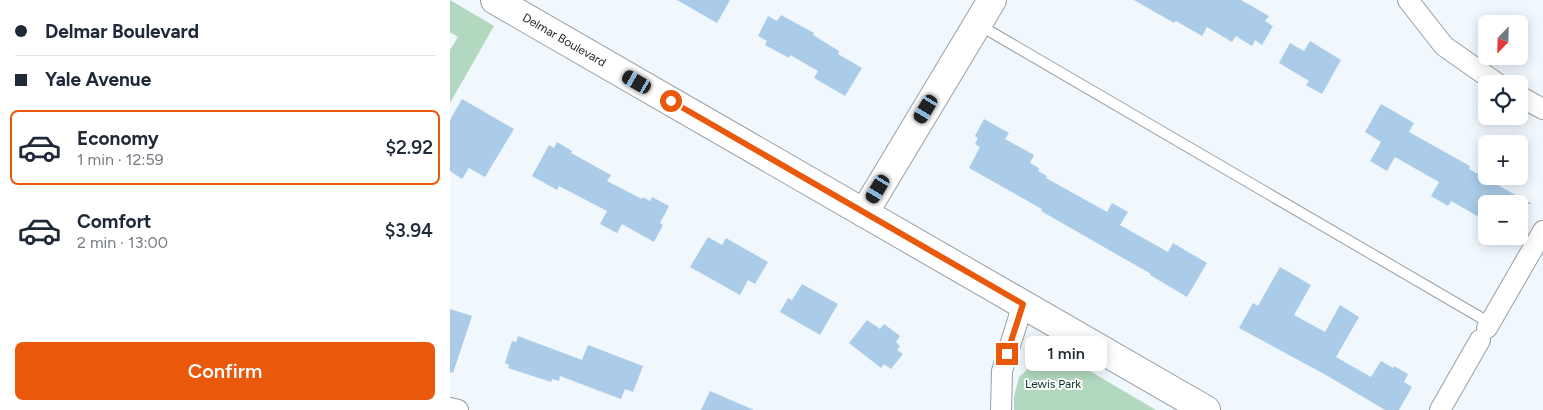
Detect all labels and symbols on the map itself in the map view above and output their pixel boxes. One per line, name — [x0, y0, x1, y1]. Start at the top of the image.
street label: Delmar Boulevard — [520, 10, 609, 70]
north arrow — [1478, 15, 1528, 65]
car — [620, 68, 653, 96]
route start — [660, 90, 682, 112]
car — [911, 92, 940, 126]
car — [863, 172, 892, 206]
callout: 1 min — [1024, 336, 1107, 372]
route end — [996, 343, 1018, 365]
park label: Lewis Park — [1025, 377, 1081, 391]

